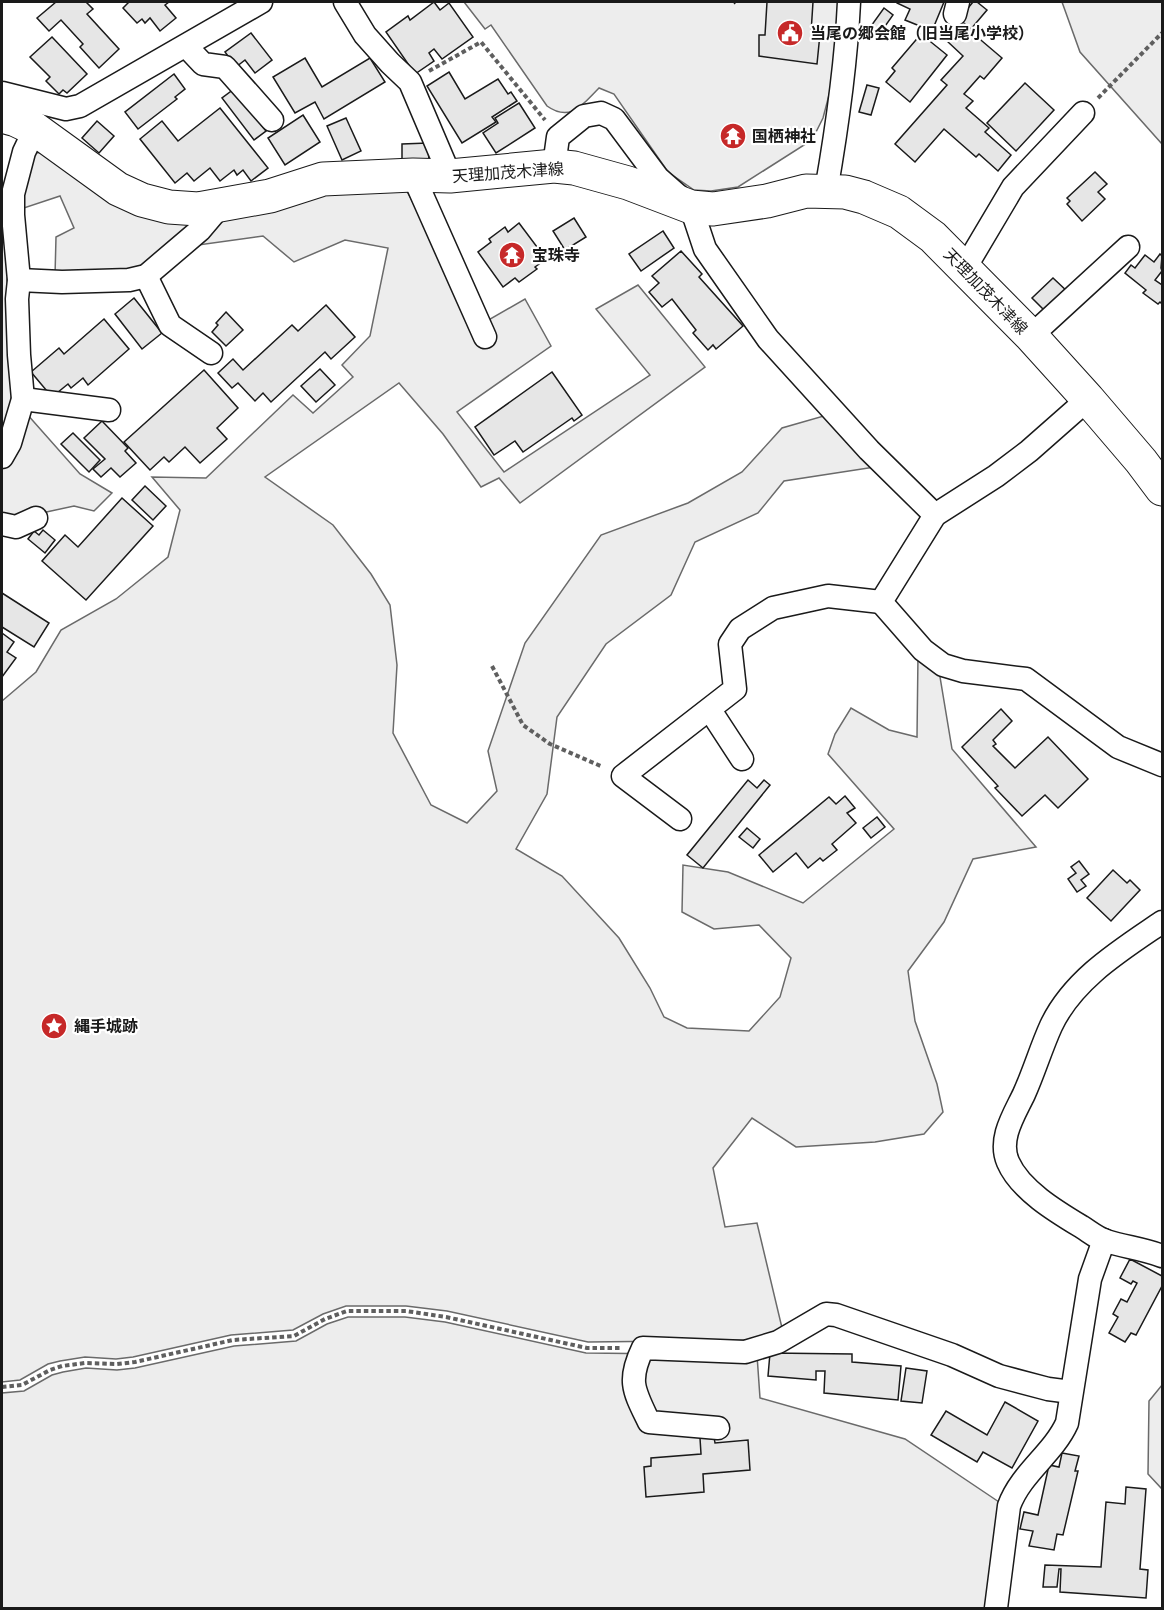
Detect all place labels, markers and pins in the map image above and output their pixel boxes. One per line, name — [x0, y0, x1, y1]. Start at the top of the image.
public building icon: 当尾の郷会館（旧当尾小学校） — [775, 18, 805, 48]
place label: 当尾の郷会館（旧当尾小学校） — [810, 24, 1034, 43]
temple icon: 国栖神社 — [718, 121, 748, 151]
place label: 国栖神社 — [752, 127, 816, 146]
temple icon: 宝珠寺 — [497, 240, 527, 270]
place label: 宝珠寺 — [532, 246, 580, 265]
place icon: 縄手城跡 — [39, 1011, 69, 1041]
place label: 縄手城跡 — [74, 1017, 138, 1036]

